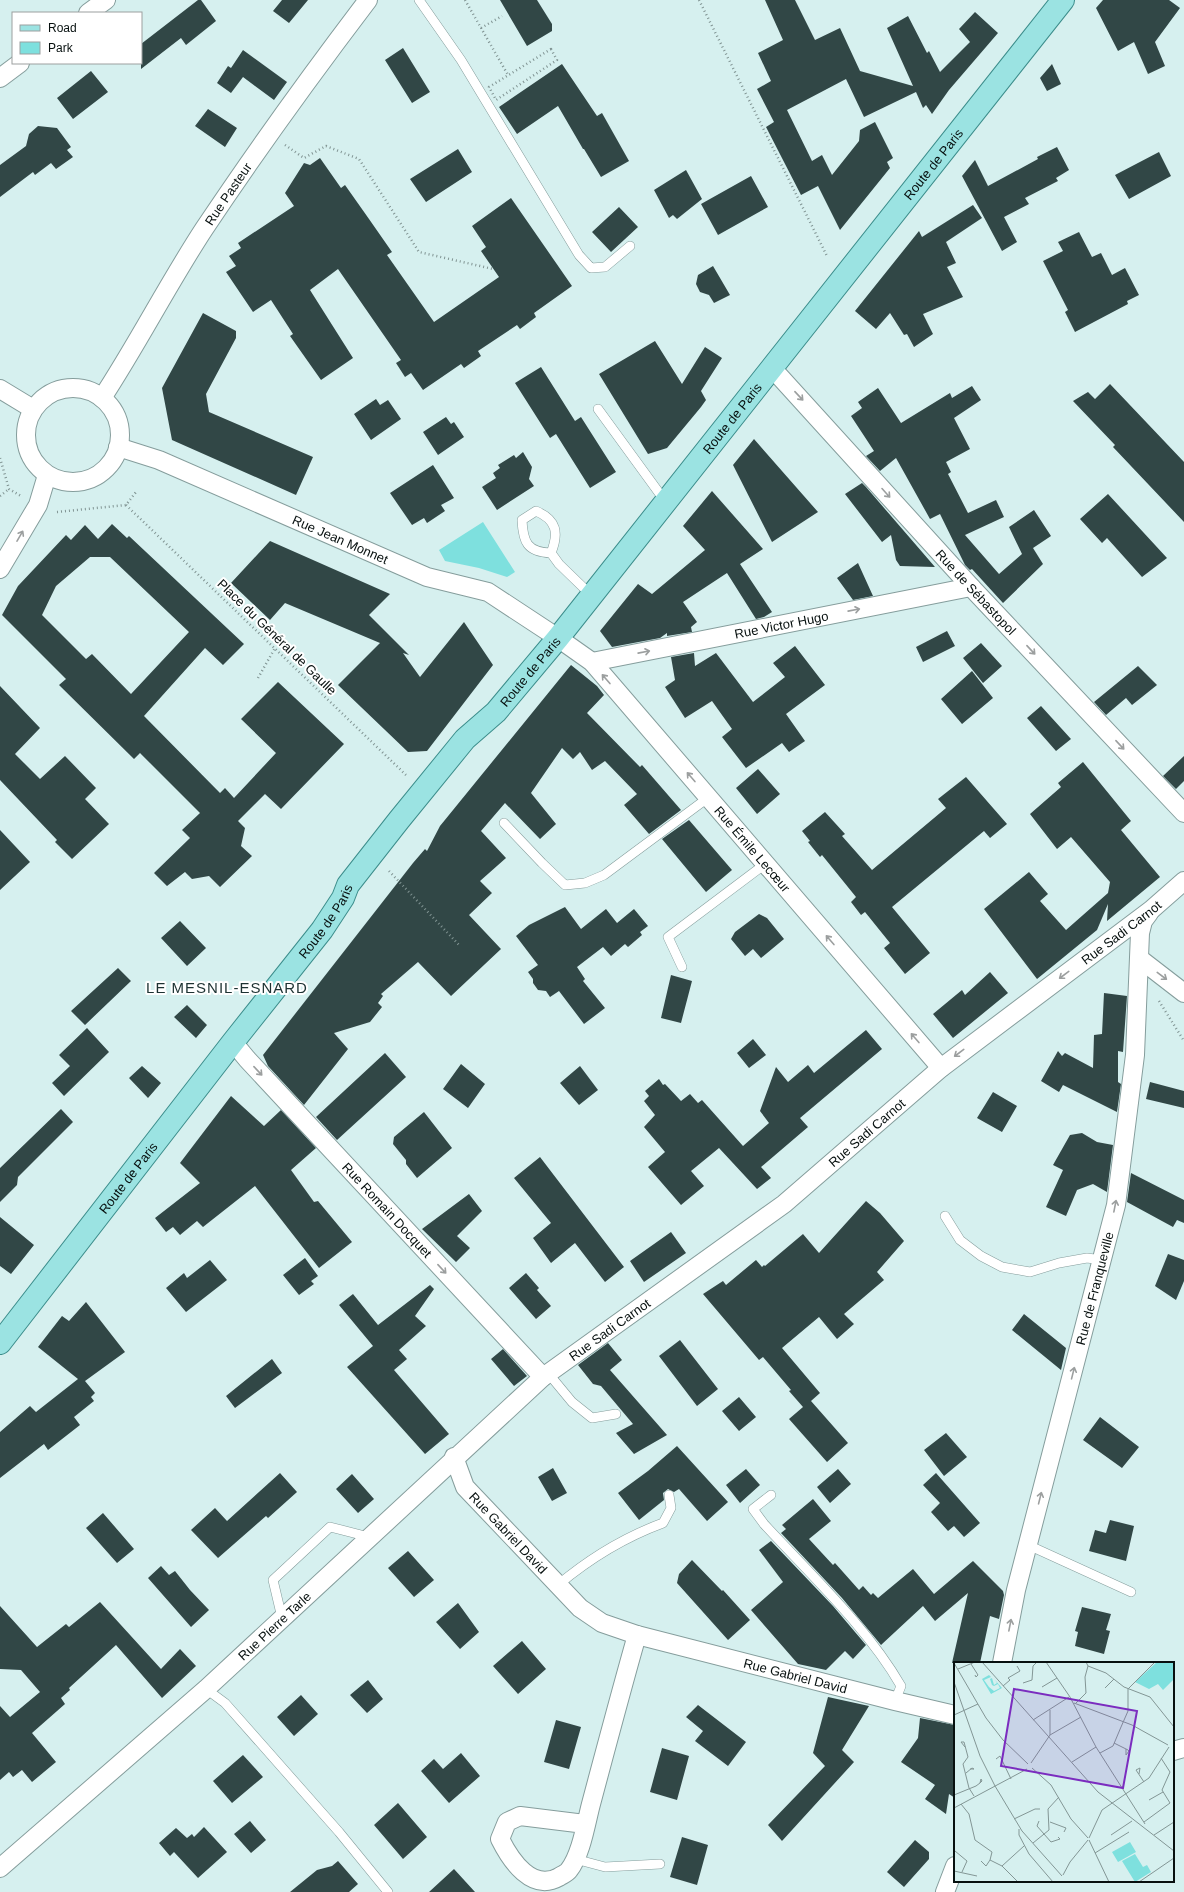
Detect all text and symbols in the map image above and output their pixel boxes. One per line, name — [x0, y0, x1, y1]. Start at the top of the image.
legend — [12, 12, 142, 64]
text: Road — [48, 21, 77, 35]
text: Park — [48, 41, 74, 55]
street label: Route de Paris — [900, 125, 966, 203]
street label: Rue Pasteur — [201, 159, 255, 228]
street label: Route de Paris — [699, 379, 765, 457]
one-way arrow — [794, 391, 803, 401]
one-way arrow — [882, 487, 891, 498]
street label: Rue Jean Monnet — [290, 512, 391, 567]
one-way arrow — [16, 530, 24, 542]
street label: Rue de Sébastopol — [933, 546, 1019, 638]
street label: Place du Général de Gaulle — [214, 576, 340, 698]
one-way arrow — [847, 606, 860, 614]
street label: Rue Victor Hugo — [733, 608, 829, 641]
street label: Route de Paris — [497, 633, 564, 709]
one-way arrow — [1026, 645, 1035, 656]
one-way arrow — [637, 648, 650, 656]
one-way arrow — [601, 674, 611, 684]
one-way arrow — [1115, 740, 1125, 750]
one-way arrow — [687, 772, 696, 782]
street label: Rue Émile Lecœur — [712, 803, 794, 895]
street label: Route de Paris — [295, 882, 355, 961]
street label: Rue Sadi Carnot — [1078, 897, 1164, 967]
one-way arrow — [826, 934, 835, 945]
one-way arrow — [1058, 971, 1069, 980]
one-way arrow — [1156, 972, 1167, 980]
district label: LE MESNIL-ESNARD — [146, 979, 308, 996]
one-way arrow — [911, 1033, 920, 1043]
one-way arrow — [954, 1049, 965, 1057]
one-way arrow — [253, 1066, 263, 1076]
street label: Rue Sadi Carnot — [825, 1095, 908, 1170]
street label: Route de Paris — [96, 1139, 161, 1216]
street label: Rue Romain Docquet — [339, 1159, 435, 1261]
one-way arrow — [1112, 1200, 1120, 1213]
street label: Rue de Franqueville — [1072, 1230, 1116, 1347]
one-way arrow — [438, 1263, 447, 1274]
street label: Rue Sadi Carnot — [566, 1295, 653, 1363]
one-way arrow — [1069, 1366, 1077, 1379]
street label: Rue Gabriel David — [466, 1489, 550, 1576]
one-way arrow — [1037, 1492, 1045, 1505]
street label: Rue Pierre Tarle — [235, 1588, 314, 1663]
one-way arrow — [1006, 1619, 1014, 1632]
street label: Rue Gabriel David — [742, 1655, 849, 1696]
inset map — [954, 1662, 1174, 1882]

